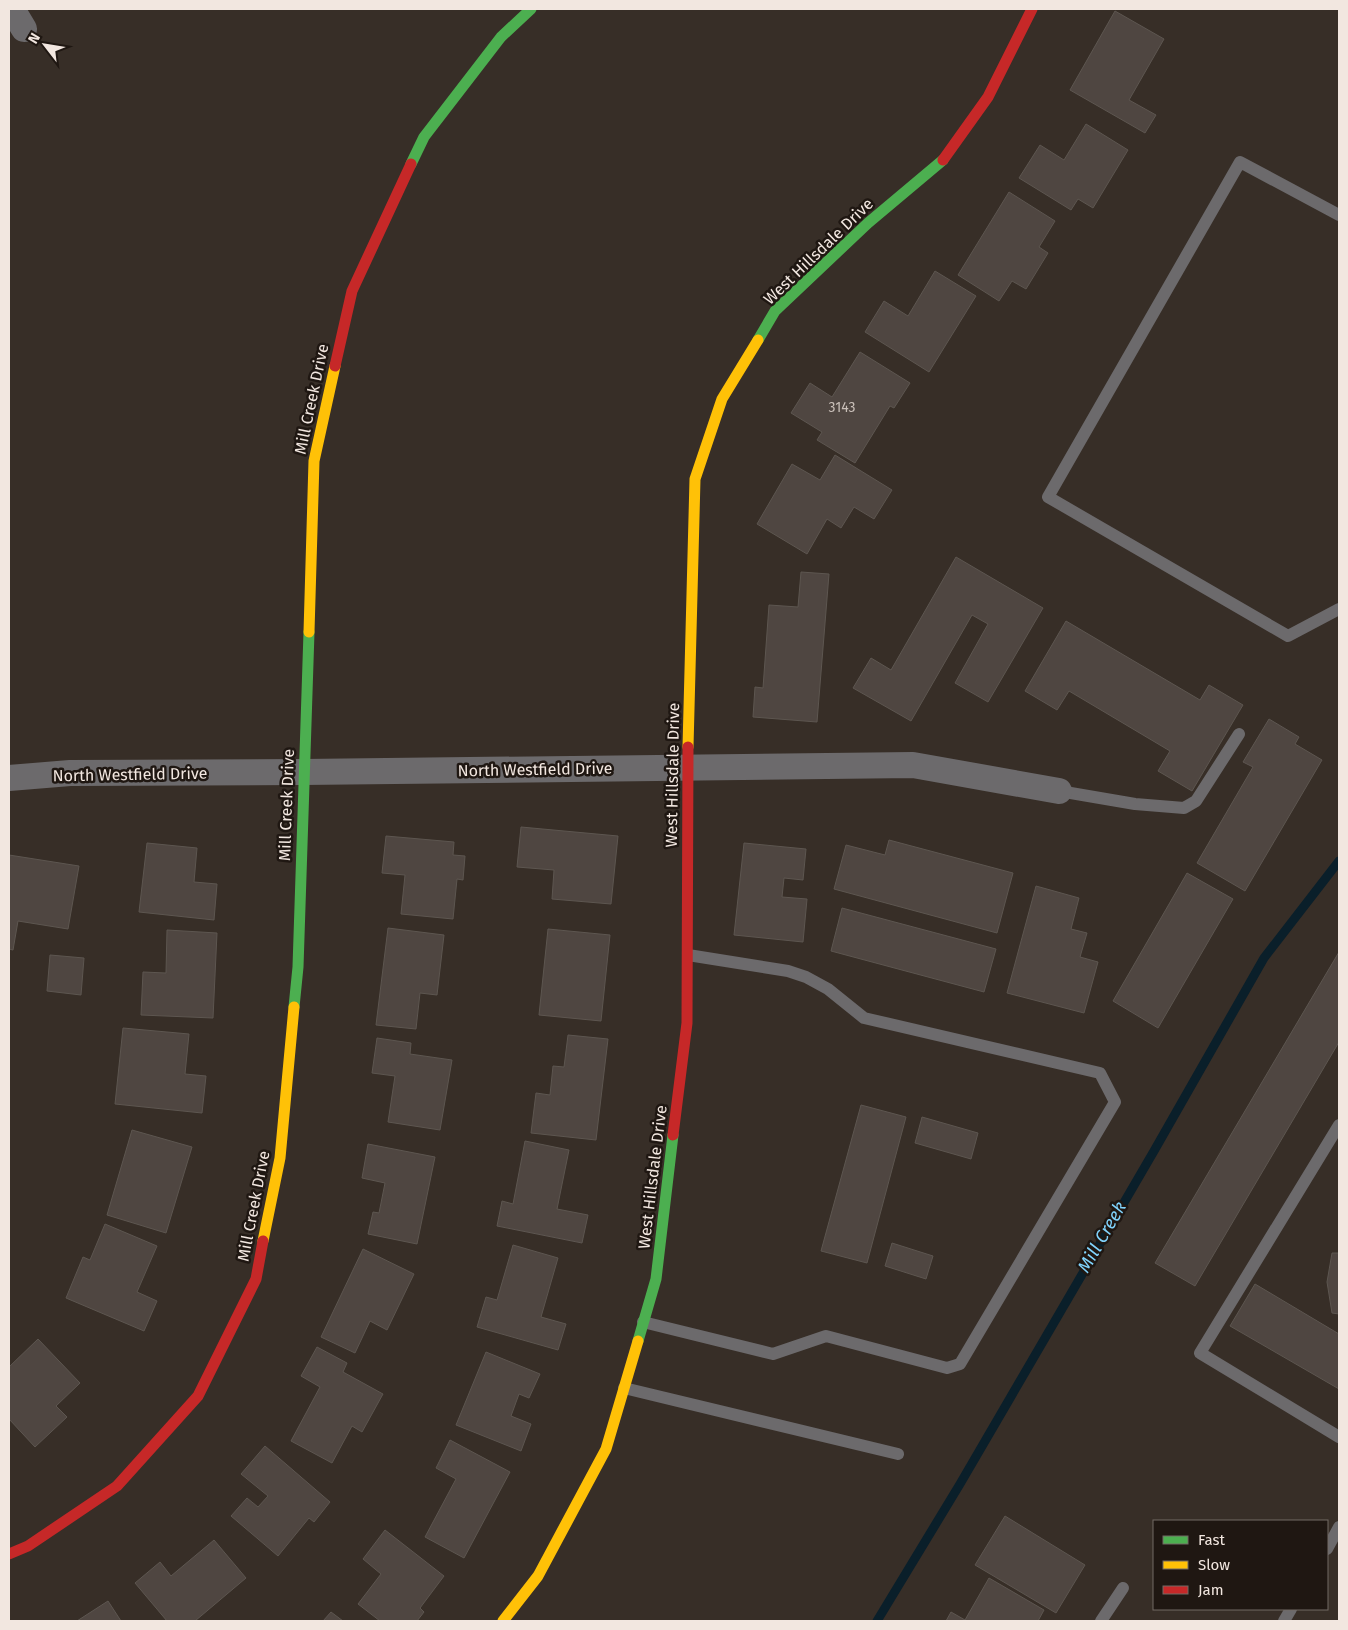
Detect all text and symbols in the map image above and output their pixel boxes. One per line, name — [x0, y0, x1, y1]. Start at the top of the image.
north arrow — [20, 20, 70, 70]
text: N — [25, 30, 44, 47]
street label: West Hillsdale Drive — [760, 194, 877, 308]
street label: Mill Creek Drive — [291, 342, 332, 456]
house number: 3143 — [829, 399, 855, 416]
street label: West Hillsdale Drive — [662, 702, 683, 848]
street label: Mill Creek Drive — [275, 749, 298, 862]
street label: North Westfield Drive — [457, 759, 613, 780]
street label: North Westfield Drive — [52, 764, 208, 785]
street label: West Hillsdale Drive — [634, 1104, 671, 1250]
street label: Mill Creek Drive — [233, 1149, 274, 1263]
water label: Mill Creek — [1073, 1197, 1131, 1276]
legend — [1153, 1520, 1328, 1610]
text: Fast — [1198, 1531, 1225, 1549]
text: Slow — [1198, 1556, 1230, 1574]
text: Jam — [1198, 1581, 1224, 1599]

